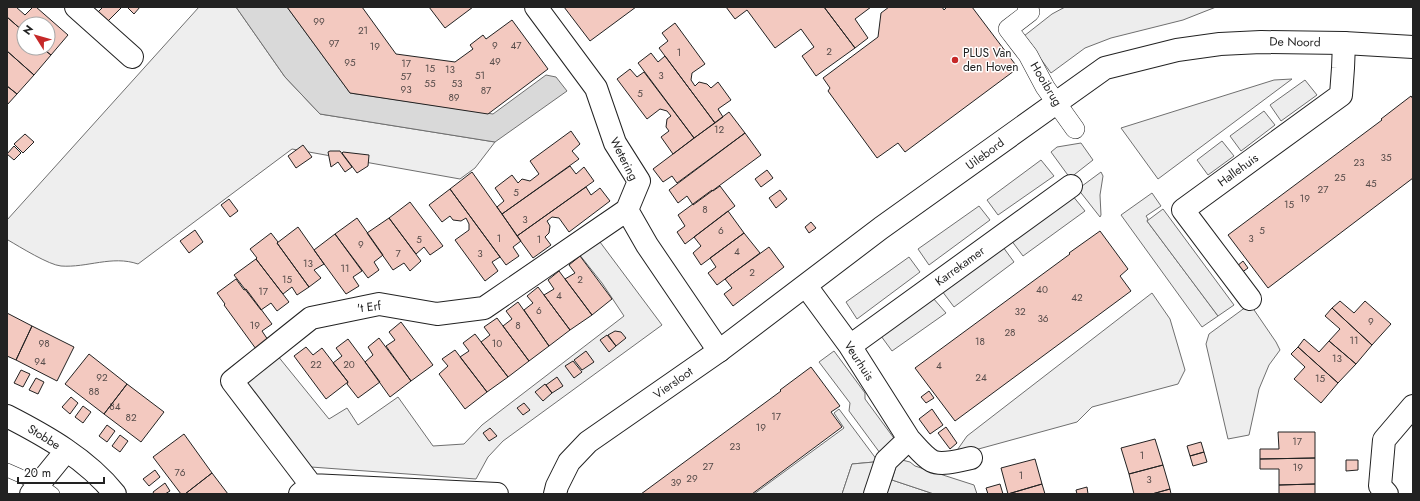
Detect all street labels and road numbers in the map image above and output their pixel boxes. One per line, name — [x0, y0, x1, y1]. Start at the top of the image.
street label: De Noord — [1269, 33, 1321, 51]
street label: Hooibrug — [1026, 58, 1066, 110]
street label: Wetering — [605, 134, 643, 184]
street label: Uilebord — [962, 134, 1008, 174]
street label: Hallehuis — [1214, 149, 1262, 191]
street label: Karrekamer — [931, 241, 989, 290]
street label: 't Erf — [356, 297, 383, 317]
street label: Veurhuis — [839, 338, 879, 385]
street label: Viersloot — [649, 363, 697, 403]
street label: Stobbe — [24, 420, 64, 454]

